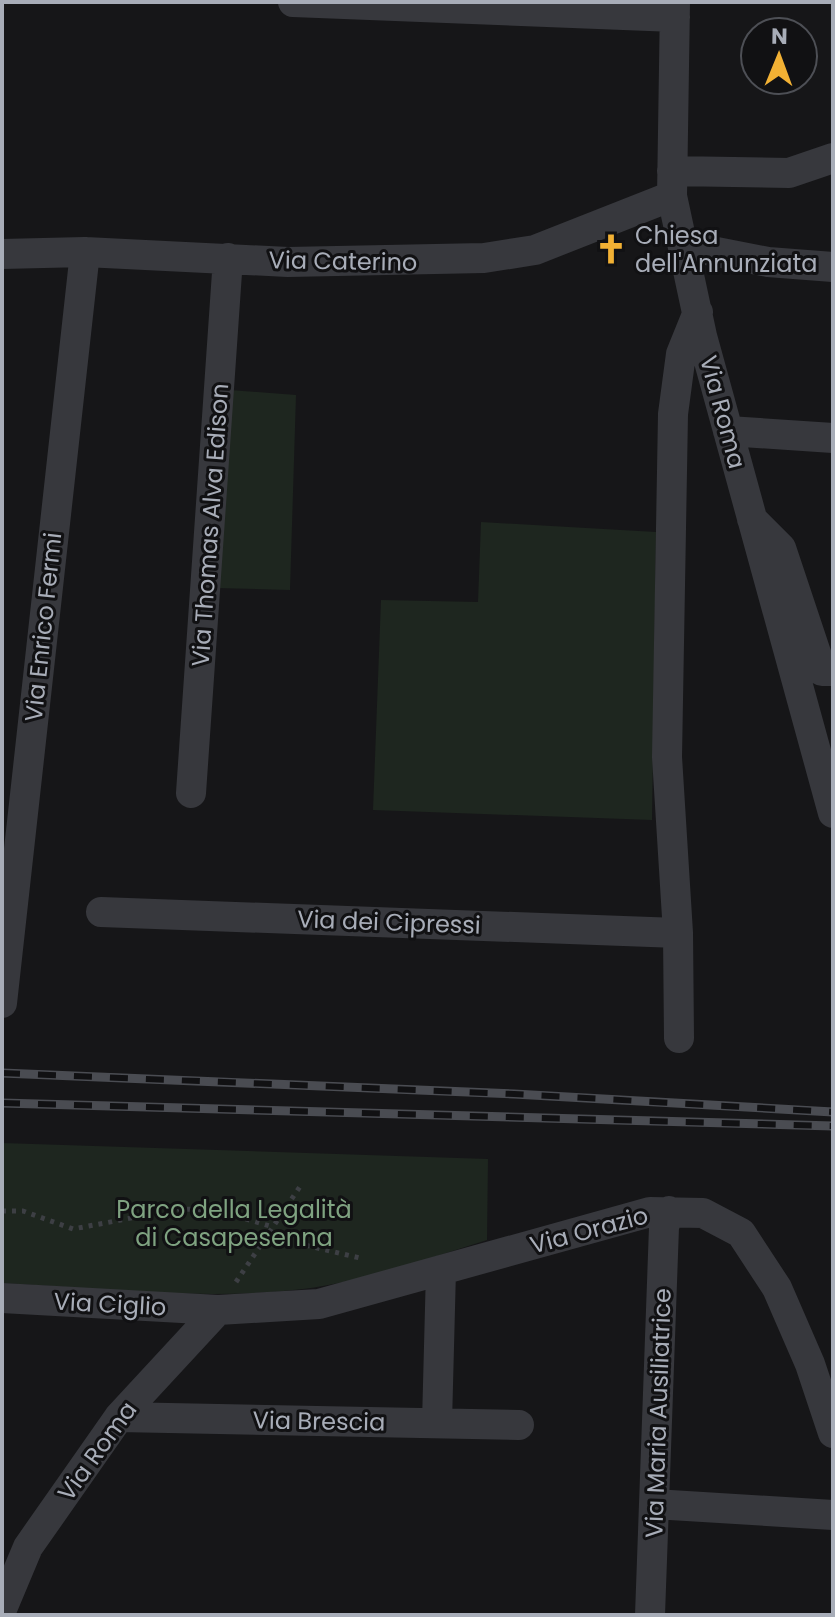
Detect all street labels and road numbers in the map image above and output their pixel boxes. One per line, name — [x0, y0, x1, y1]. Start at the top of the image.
street label: Via Caterino — [268, 243, 418, 279]
street label: Via Roma — [692, 352, 754, 472]
street label: Via Thomas Alva Edison — [184, 382, 236, 668]
street label: Via Enrico Fermi — [17, 531, 69, 723]
street label: Via dei Cipressi — [297, 902, 481, 942]
street label: Via Orazio — [526, 1198, 652, 1262]
street label: Via Ciglio — [53, 1285, 167, 1323]
street label: Via Maria Ausiliatrice — [637, 1287, 679, 1539]
street label: Via Roma — [50, 1395, 144, 1507]
street label: Via Brescia — [252, 1403, 386, 1439]

